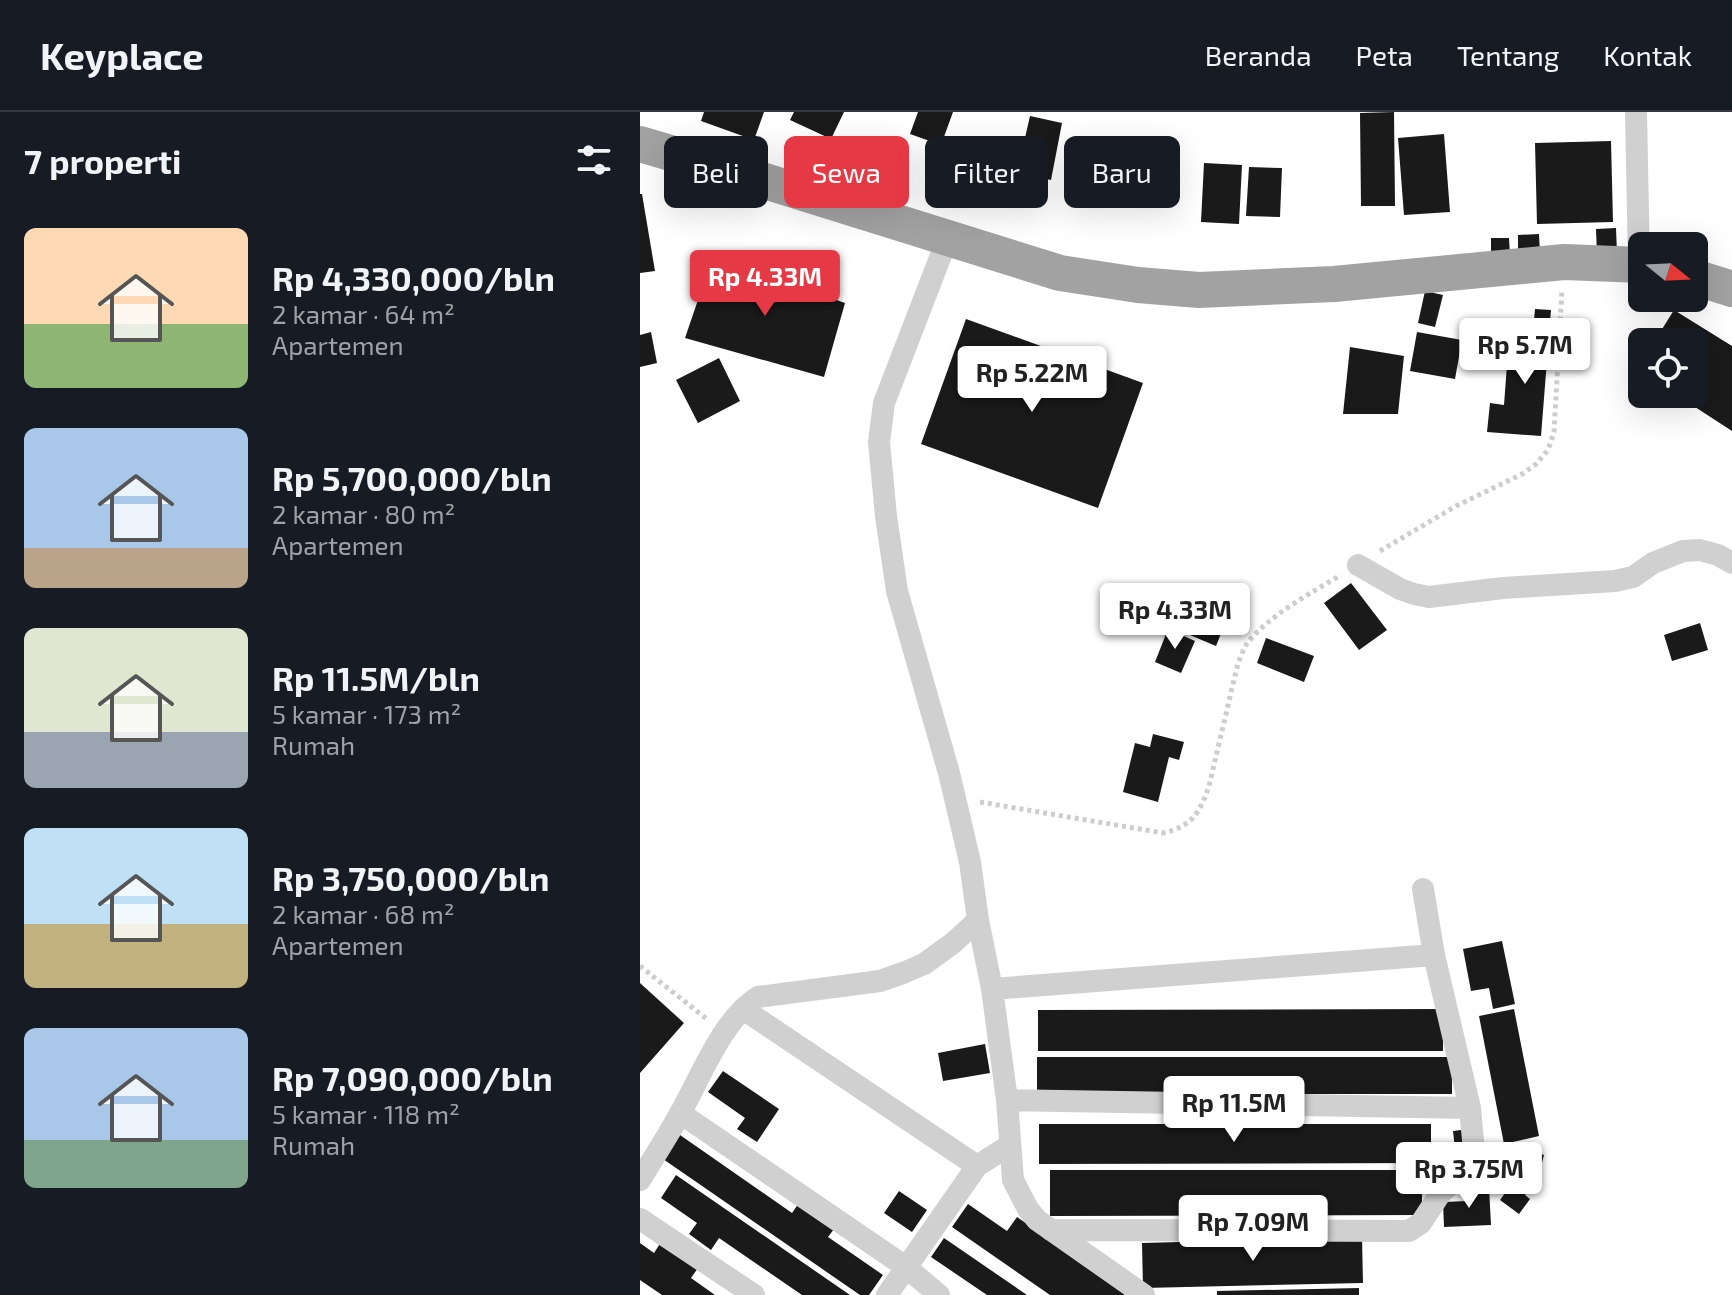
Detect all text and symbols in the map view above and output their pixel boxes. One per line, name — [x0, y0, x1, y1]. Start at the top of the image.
text: Keyplace — [40, 32, 204, 78]
text: Beranda — [1205, 38, 1312, 72]
text: Peta — [1356, 38, 1413, 72]
text: Tentang — [1457, 38, 1559, 72]
text: Kontak — [1603, 38, 1692, 72]
chip: Beli — [664, 136, 768, 208]
chip: Sewa — [784, 136, 909, 208]
chip: Filter — [925, 136, 1048, 208]
chip: Baru — [1064, 136, 1180, 208]
icon: filters — [572, 138, 616, 182]
text: 7 properti — [24, 140, 181, 181]
north arrow — [1628, 232, 1708, 312]
map controls — [1628, 232, 1708, 408]
pin: Rp 4.33M — [682, 250, 848, 318]
text: Rp 4,330,000/bln — [272, 257, 555, 298]
icon: home — [88, 260, 184, 356]
text: Rp 4.33M — [708, 260, 822, 291]
text: 2 kamar · 64 m² — [272, 298, 455, 329]
pin: Rp 5.7M — [1451, 318, 1599, 386]
text: Rp 5.7M — [1477, 328, 1573, 359]
button: locate — [1628, 328, 1708, 408]
text: Apartemen — [272, 329, 404, 360]
pin: Rp 5.22M — [949, 346, 1115, 414]
text: Rp 5.22M — [976, 356, 1088, 387]
text: Rp 5,700,000/bln — [272, 457, 552, 498]
icon: home — [88, 460, 184, 556]
text: 2 kamar · 80 m² — [272, 498, 455, 529]
text: Apartemen — [272, 529, 404, 560]
pin: Rp 4.33M — [1092, 583, 1258, 651]
text: Rp 4.33M — [1118, 593, 1232, 624]
text: Rp 11.5M/bln — [272, 657, 480, 698]
icon: home — [88, 660, 184, 756]
text: 5 kamar · 173 m² — [272, 698, 461, 729]
text: Rumah — [272, 729, 355, 760]
text: Rp 3,750,000/bln — [272, 857, 550, 898]
icon: home — [88, 860, 184, 956]
text: 2 kamar · 68 m² — [272, 898, 455, 929]
text: Apartemen — [272, 929, 404, 960]
text: Rp 7,090,000/bln — [272, 1057, 553, 1098]
icon: home — [88, 1060, 184, 1156]
pin: Rp 11.5M — [1151, 1076, 1317, 1144]
text: Rp 11.5M — [1182, 1086, 1287, 1117]
text: 5 kamar · 118 m² — [272, 1098, 460, 1129]
text: Rumah — [272, 1129, 355, 1160]
pin: Rp 3.75M — [1386, 1142, 1552, 1210]
text: Rp 3.75M — [1414, 1152, 1524, 1183]
pin: Rp 7.09M — [1170, 1195, 1336, 1263]
text: Rp 7.09M — [1197, 1205, 1309, 1236]

